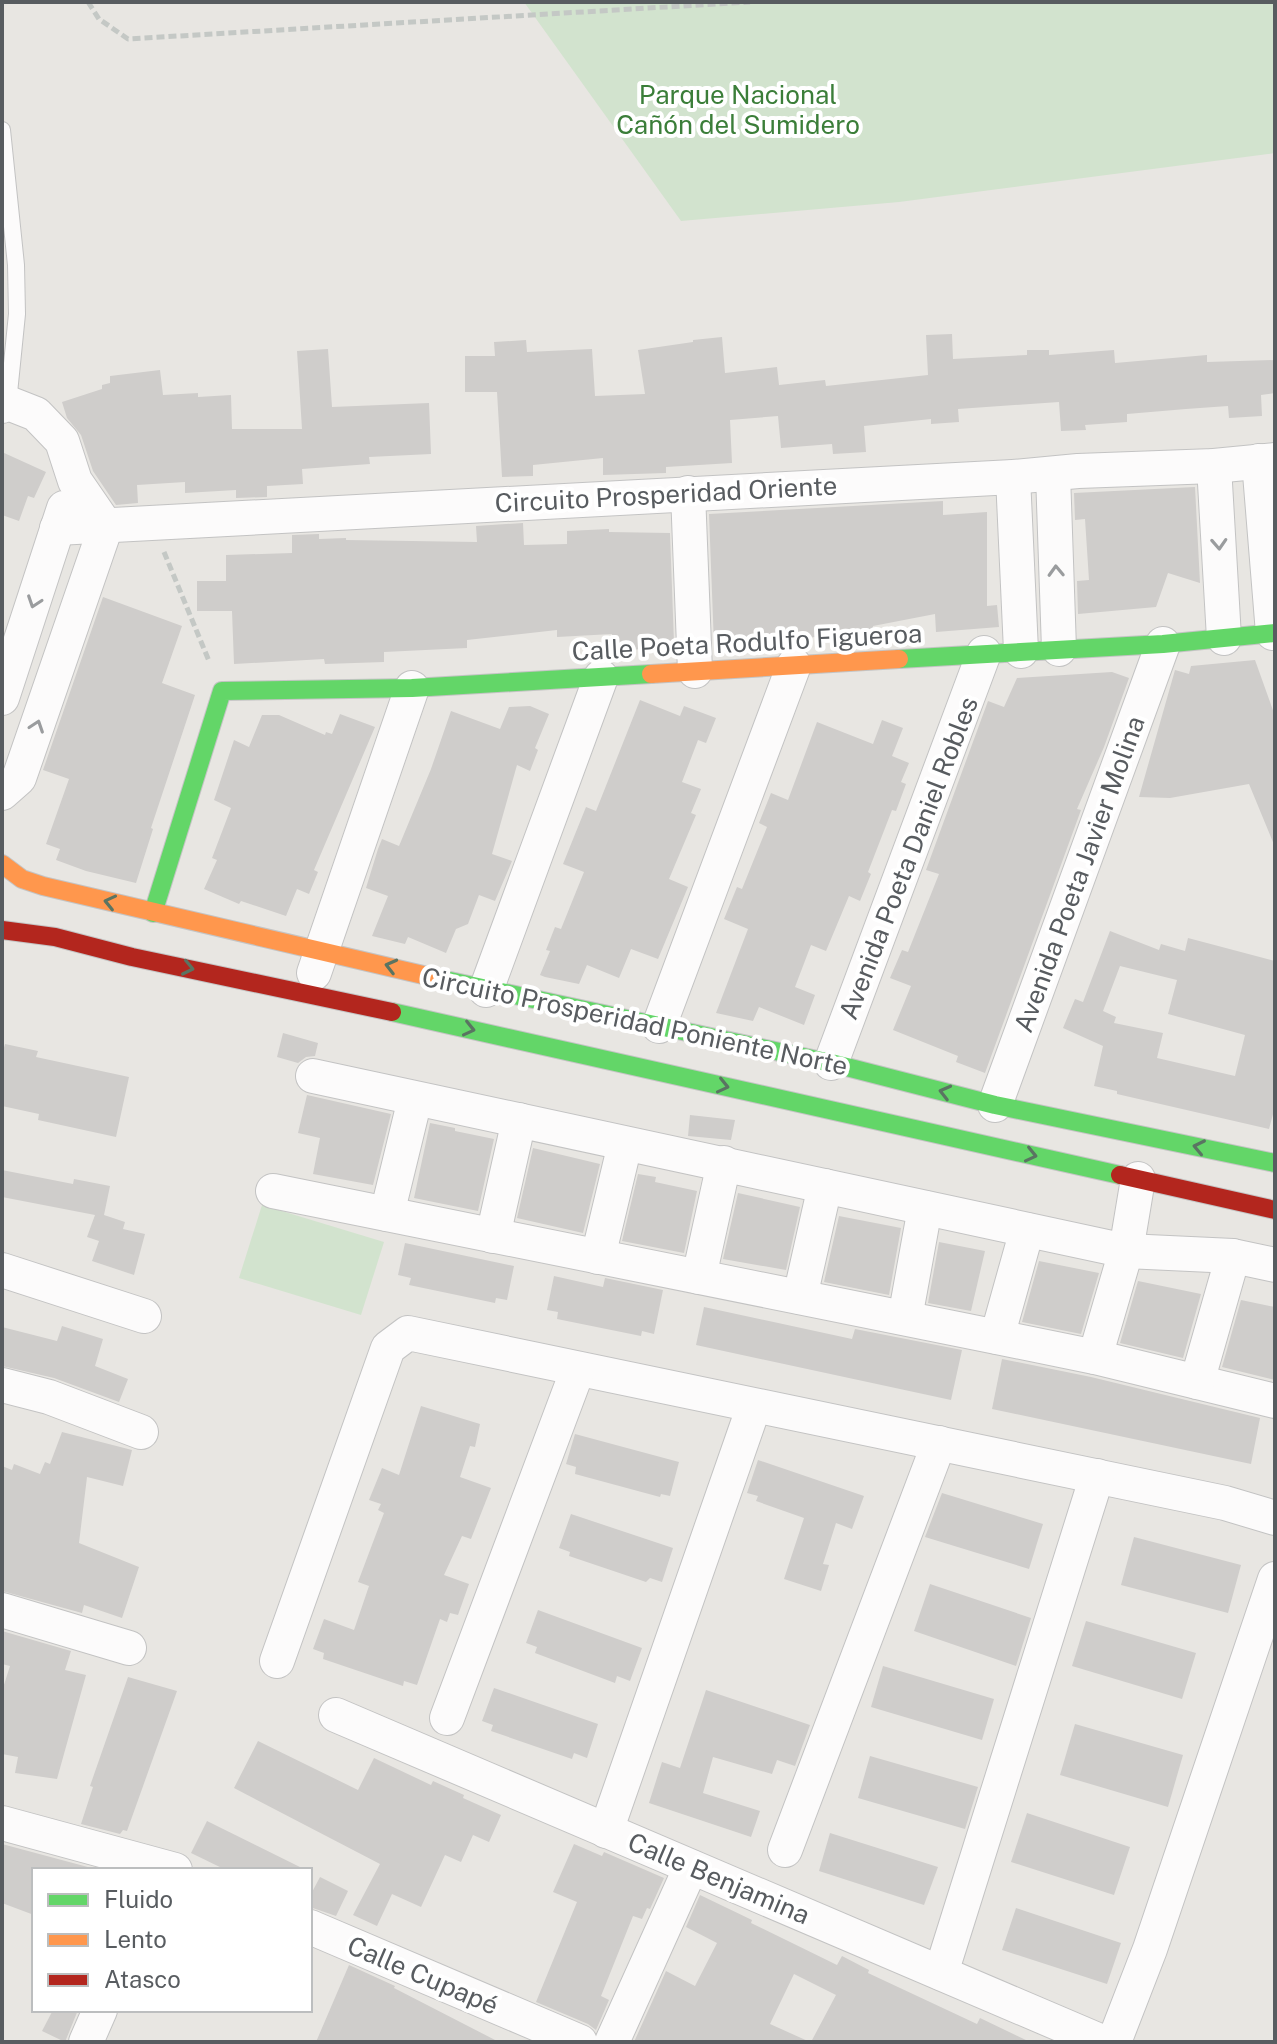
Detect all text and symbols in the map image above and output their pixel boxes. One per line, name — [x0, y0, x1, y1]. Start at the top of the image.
park label: Parque Nacional Cañón del Sumidero — [616, 79, 860, 140]
street label: Circuito Prosperidad Oriente — [494, 470, 838, 518]
one-way arrow — [1210, 538, 1227, 551]
one-way arrow — [1048, 564, 1065, 577]
one-way arrow — [28, 594, 44, 608]
street label: Calle Poeta Rodulfo Figueroa — [571, 617, 923, 667]
street label: Avenida Poeta Daniel Robles — [832, 692, 984, 1024]
street label: Avenida Poeta Javier Molina — [1007, 712, 1151, 1036]
one-way arrow — [27, 719, 44, 733]
one-way arrow — [104, 895, 117, 912]
one-way arrow — [181, 959, 194, 976]
one-way arrow — [384, 959, 398, 976]
street label: Circuito Prosperidad Poniente Norte — [419, 961, 851, 1081]
one-way arrow — [462, 1020, 476, 1037]
one-way arrow — [716, 1077, 729, 1094]
one-way arrow — [938, 1085, 952, 1102]
one-way arrow — [1192, 1139, 1206, 1156]
one-way arrow — [1024, 1146, 1038, 1163]
street label: Calle Benjamina — [623, 1826, 815, 1930]
legend — [32, 1868, 312, 2012]
text: Fluido — [104, 1885, 173, 1913]
text: Lento — [104, 1925, 167, 1953]
street label: Calle Cupapé — [343, 1929, 503, 2021]
text: Atasco — [104, 1965, 181, 1993]

